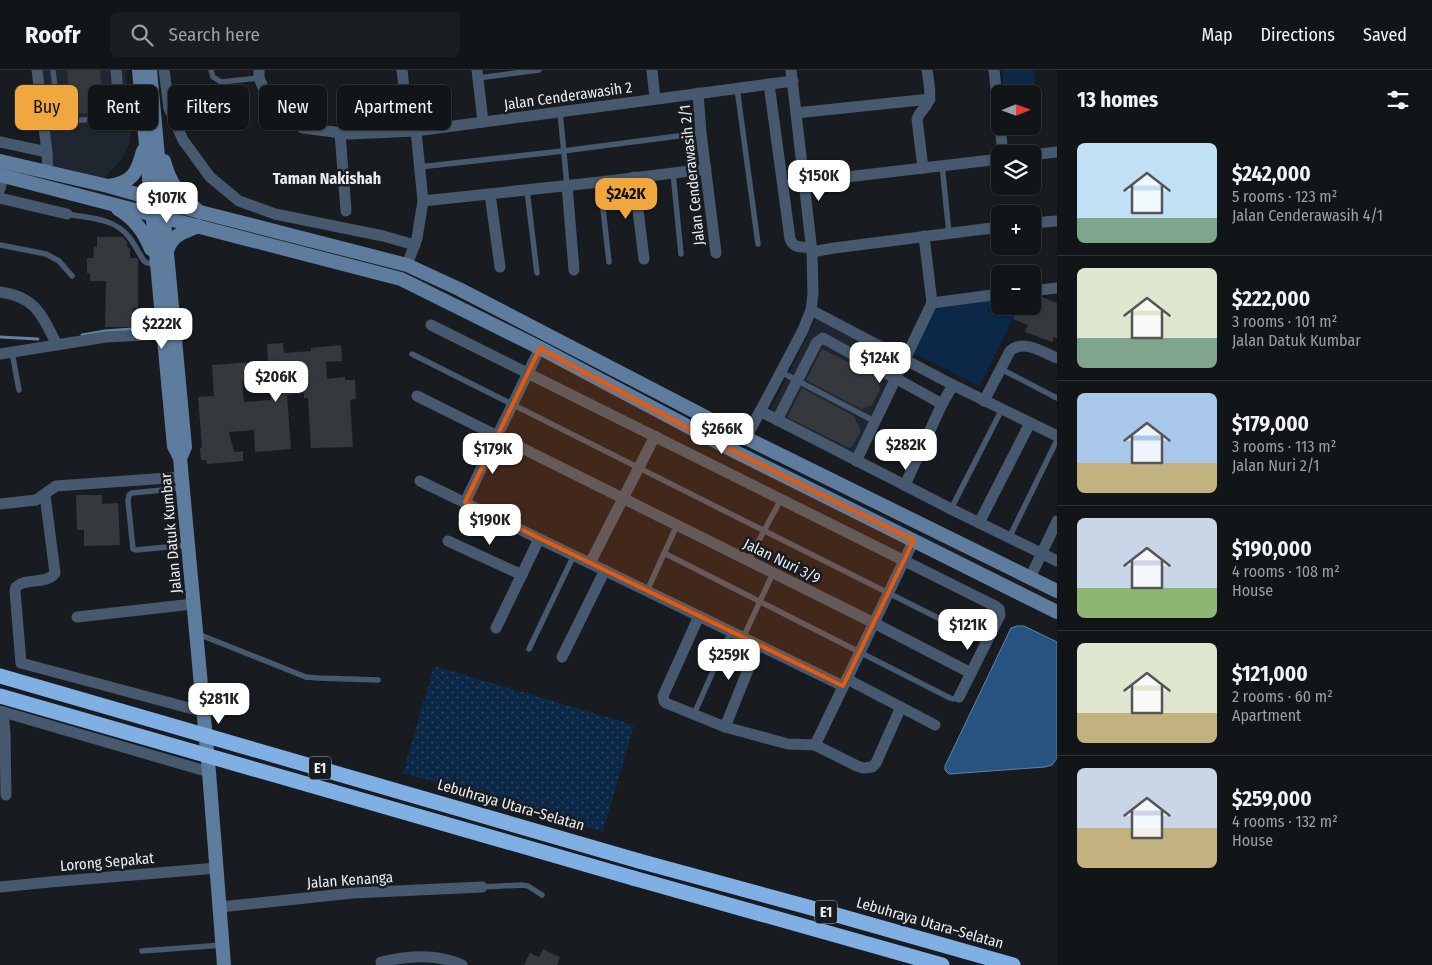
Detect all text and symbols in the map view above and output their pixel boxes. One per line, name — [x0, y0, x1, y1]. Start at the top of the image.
search box — [110, 12, 460, 57]
text: Roofr — [25, 21, 80, 49]
icon: search — [128, 21, 156, 49]
text: Search here — [168, 23, 260, 46]
text: Map — [1201, 24, 1233, 46]
text: Directions — [1261, 24, 1335, 46]
text: Saved — [1363, 24, 1407, 46]
street label: Jalan Cenderawasih 2 — [503, 78, 634, 114]
chip: Buy — [15, 85, 78, 130]
chip: Rent — [88, 85, 158, 130]
chip: Filters — [168, 85, 249, 130]
chip: New — [259, 85, 327, 130]
chip: Apartment — [337, 85, 451, 130]
north arrow — [991, 85, 1041, 135]
map controls — [991, 85, 1041, 315]
icon: filters — [1384, 86, 1412, 114]
text: 13 homes — [1077, 87, 1158, 113]
street label: Jalan Cenderawasih 2/1 — [676, 104, 708, 246]
button: layers — [991, 145, 1041, 195]
pin: $150K — [784, 160, 854, 202]
text: $242,000 — [1232, 161, 1311, 187]
icon: home — [1117, 163, 1177, 223]
text: $150K — [799, 166, 839, 185]
district label: Taman Nakishah — [273, 169, 381, 188]
pin: $242K — [591, 178, 661, 220]
pin: $107K — [132, 182, 202, 224]
text: $242K — [606, 184, 646, 203]
text: 5 rooms · 123 m² — [1232, 187, 1337, 206]
text: $107K — [148, 188, 186, 207]
button: + — [991, 205, 1041, 255]
text: Jalan Cenderawasih 4/1 — [1232, 206, 1383, 225]
button: − — [991, 265, 1041, 315]
text: $222,000 — [1232, 286, 1310, 312]
icon: home — [1117, 288, 1177, 348]
pin: $222K — [127, 308, 197, 350]
text: 3 rooms · 101 m² — [1232, 312, 1337, 331]
text: $222K — [142, 314, 182, 333]
text: Jalan Datuk Kumbar — [1232, 331, 1361, 350]
pin: $124K — [845, 342, 915, 384]
text: $124K — [861, 348, 899, 367]
pin: $206K — [241, 360, 311, 403]
text: $206K — [255, 367, 297, 386]
text: $179,000 — [1232, 411, 1309, 437]
pin: $266K — [687, 412, 757, 455]
icon: home — [1117, 413, 1177, 473]
text: $266K — [701, 419, 743, 438]
pin: $282K — [871, 428, 941, 471]
pin: $179K — [458, 432, 528, 475]
text: $282K — [886, 435, 926, 454]
text: 3 rooms · 113 m² — [1232, 437, 1336, 456]
text: $179K — [474, 439, 512, 458]
text: Jalan Nuri 2/1 — [1232, 456, 1320, 475]
street label: Jalan Datuk Kumbar — [157, 471, 185, 594]
pin: $190K — [455, 504, 525, 546]
text: $190K — [470, 510, 510, 529]
street label: Jalan Nuri 3/9 — [740, 535, 824, 587]
text: $190,000 — [1232, 536, 1312, 562]
icon: home — [1117, 538, 1177, 598]
text: 4 rooms · 108 m² — [1232, 562, 1340, 581]
text: House — [1232, 581, 1273, 600]
pin: $121K — [933, 608, 1003, 651]
text: $121K — [949, 615, 987, 634]
pin: $259K — [694, 638, 764, 681]
text: $259K — [709, 645, 749, 664]
text: $121,000 — [1232, 661, 1308, 687]
icon: home — [1117, 663, 1177, 723]
pin: $281K — [184, 682, 254, 725]
text: 2 rooms · 60 m² — [1232, 687, 1333, 706]
text: $281K — [199, 689, 239, 708]
text: Apartment — [1232, 706, 1301, 725]
road number: E1 — [309, 756, 331, 780]
street label: Lebuhraya Utara–Selatan — [435, 775, 587, 835]
text: $259,000 — [1232, 786, 1312, 812]
icon: home — [1117, 788, 1177, 848]
text: 4 rooms · 132 m² — [1232, 812, 1338, 831]
text: House — [1232, 831, 1273, 850]
street label: Lorong Sepakat — [59, 849, 155, 875]
street label: Jalan Kenanga — [306, 868, 394, 892]
street label: Lebuhraya Utara–Selatan — [854, 893, 1006, 953]
road number: E1 — [815, 900, 837, 924]

